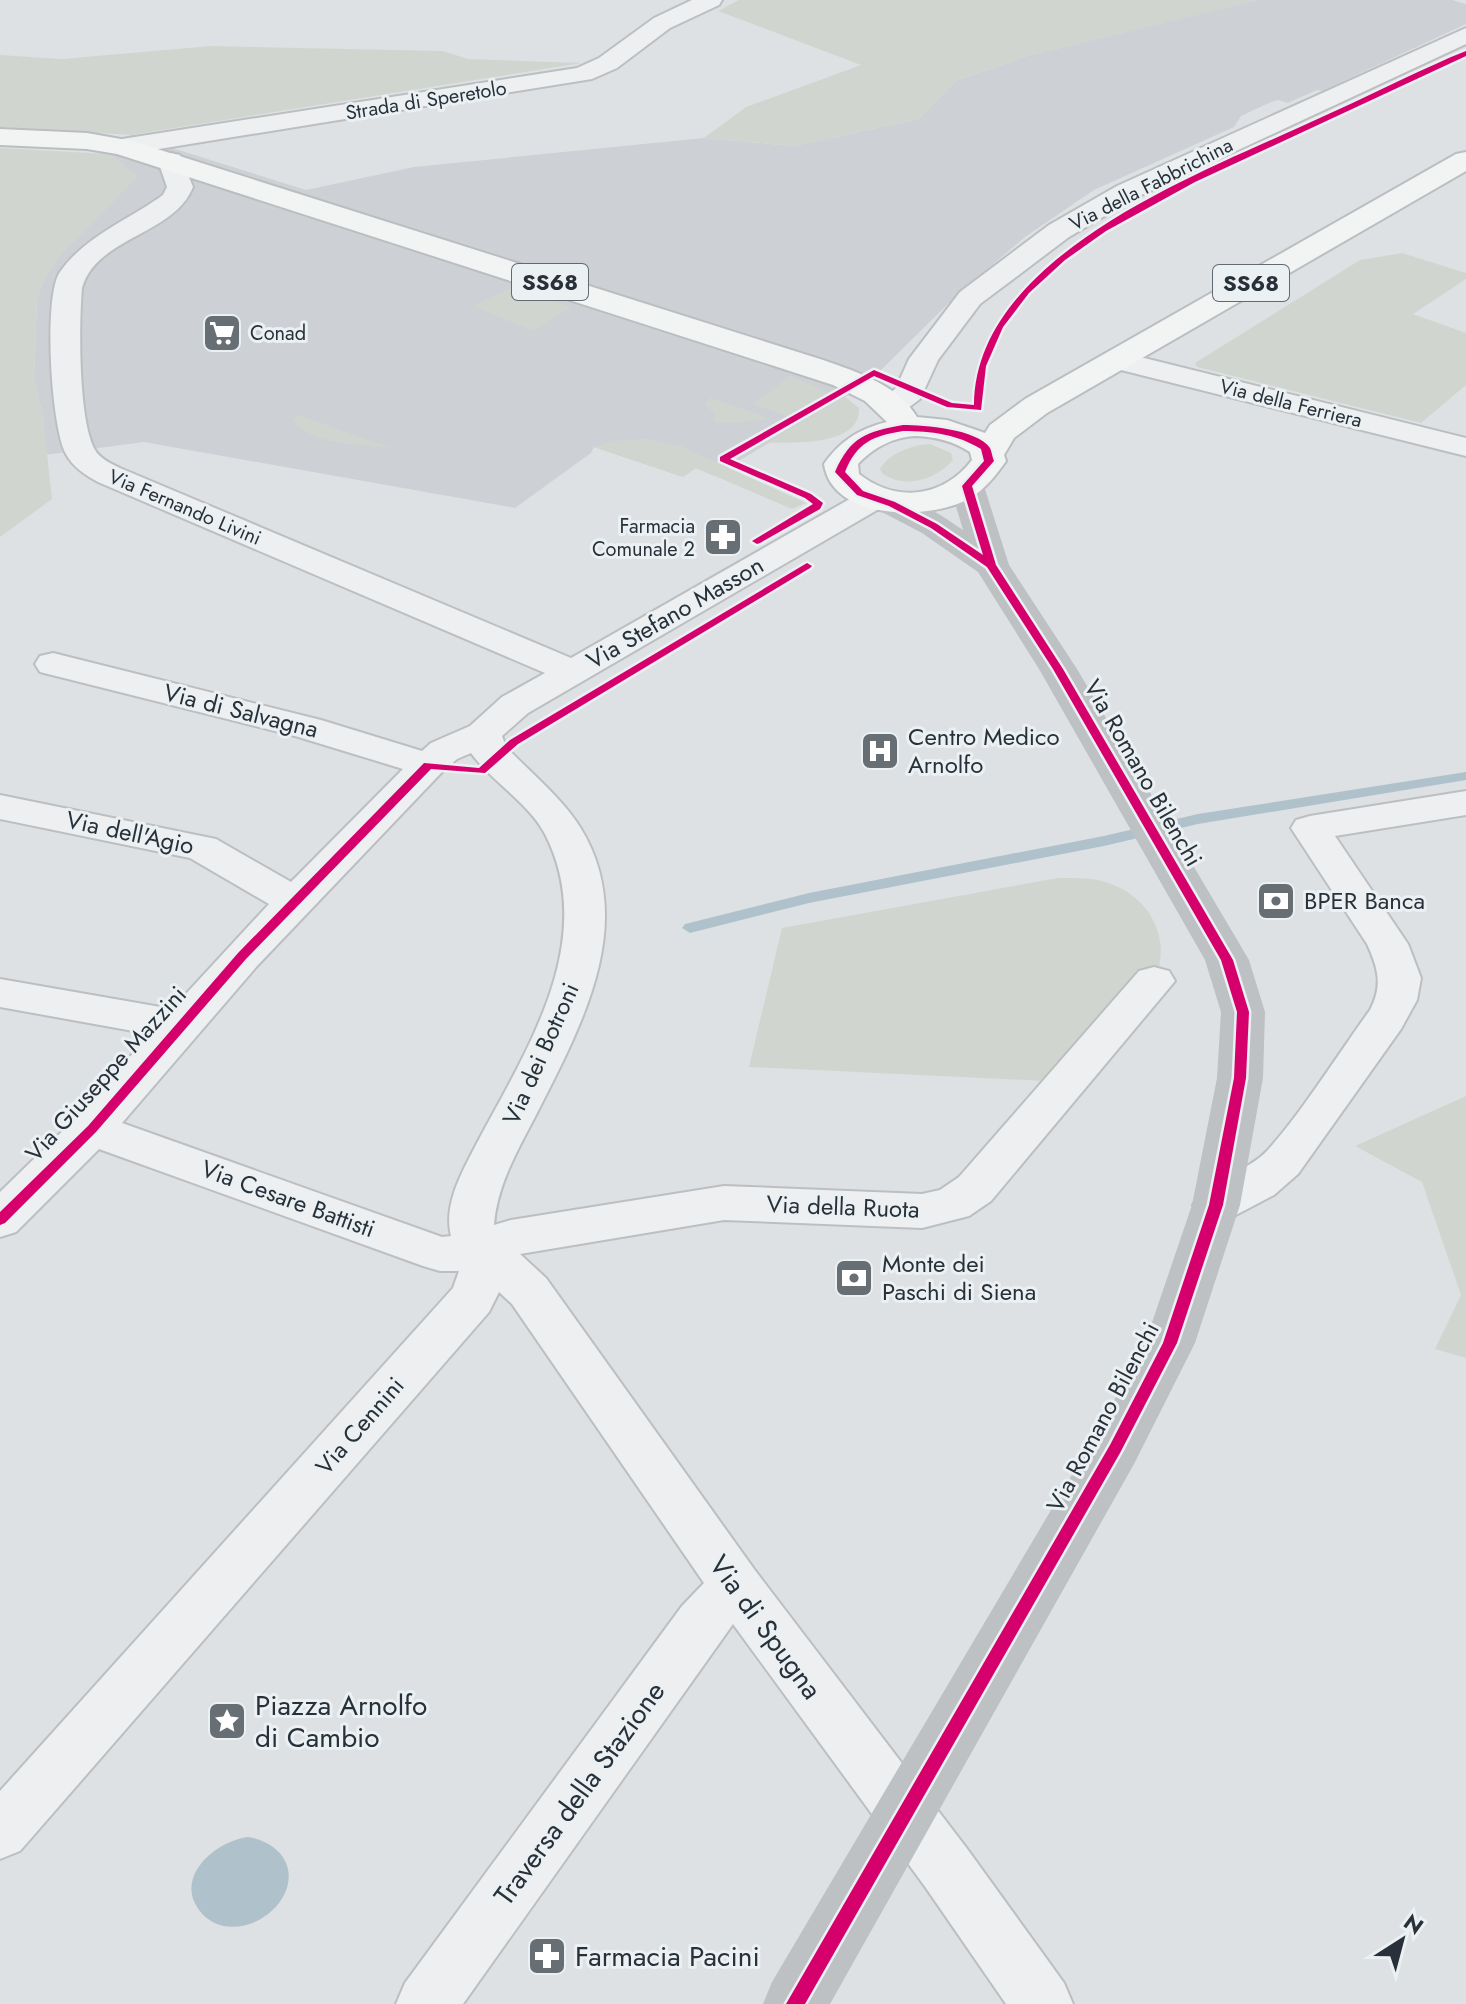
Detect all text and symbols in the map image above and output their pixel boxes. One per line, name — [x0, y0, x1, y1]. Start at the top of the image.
street label: Strada di Speretolo — [343, 73, 509, 128]
street label: Via della Fabbrichina — [1065, 131, 1238, 238]
road number: SS68 — [512, 264, 588, 300]
road number: SS68 — [1213, 265, 1289, 301]
supermarket icon: Conad — [201, 312, 243, 354]
place label: Conad — [250, 319, 306, 348]
street label: Via della Ferriera — [1217, 372, 1365, 435]
street label: Via Fernando Livini — [104, 462, 266, 553]
place label: Farmacia Comunale 2 — [592, 512, 695, 564]
pharmacy icon: Farmacia Comunale 2 — [702, 516, 744, 558]
street label: Via Stefano Masson — [580, 548, 770, 678]
street label: Via Romano Bilenchi — [1076, 673, 1211, 873]
street label: Via di Salvagna — [160, 674, 322, 747]
place label: Centro Medico Arnolfo — [908, 719, 1060, 782]
hospital icon: Centro Medico Arnolfo — [859, 730, 901, 772]
street label: Via dell'Agio — [63, 802, 197, 863]
bank icon: BPER Banca — [1255, 880, 1297, 922]
place label: BPER Banca — [1304, 883, 1425, 918]
street label: Via dei Botroni — [494, 977, 588, 1131]
street label: Via Giuseppe Mazzini — [17, 978, 194, 1169]
street label: Via Cesare Battisti — [196, 1151, 380, 1246]
street label: Via della Ruota — [766, 1186, 920, 1227]
place label: Monte dei Paschi di Siena — [882, 1246, 1036, 1309]
bank icon: Monte dei Paschi di Siena — [833, 1257, 875, 1299]
street label: Via Romano Bilenchi — [1038, 1315, 1168, 1518]
street label: Via Cennini — [307, 1369, 412, 1482]
street label: Via di Spugna — [699, 1547, 832, 1708]
street label: Traversa della Stazione — [484, 1673, 675, 1914]
place label: Piazza Arnolfo di Cambio — [255, 1685, 427, 1758]
place icon: Piazza Arnolfo di Cambio — [206, 1700, 248, 1742]
north arrow — [1362, 1900, 1442, 1980]
text: N — [1397, 1906, 1430, 1942]
pharmacy icon: Farmacia Pacini — [526, 1935, 568, 1977]
place label: Farmacia Pacini — [575, 1936, 760, 1977]

